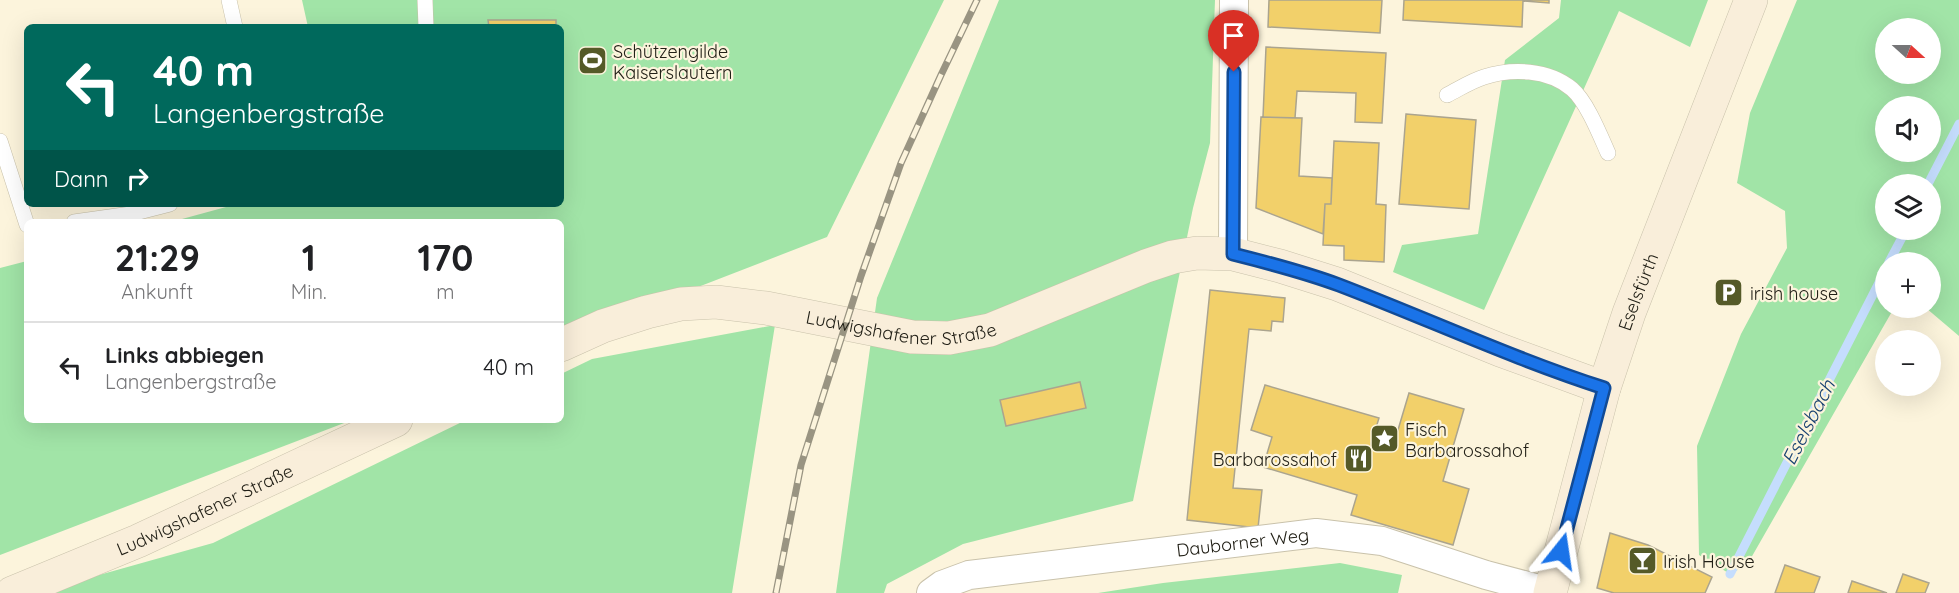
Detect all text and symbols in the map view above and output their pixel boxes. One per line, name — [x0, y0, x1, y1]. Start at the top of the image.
pin — [1208, 10, 1259, 72]
north arrow — [1875, 18, 1941, 84]
map controls — [1875, 18, 1941, 396]
icon: arrive — [1217, 19, 1250, 52]
place label: Schützengilde Kaiserslautern — [613, 40, 733, 84]
text: 40 m — [153, 44, 254, 97]
sports icon: Schützengilde Kaiserslautern — [576, 45, 608, 77]
icon: left — [54, 48, 132, 126]
text: Langenbergstraße — [153, 96, 385, 130]
button: sound — [1875, 96, 1941, 162]
icon: right — [121, 162, 154, 195]
text: Dann — [54, 165, 109, 193]
button: layers — [1875, 174, 1941, 240]
text: 21:29 — [115, 235, 200, 280]
text: 1 — [302, 235, 316, 280]
text: 170 — [417, 235, 473, 280]
street label: Eselsfürth — [1612, 249, 1663, 334]
button: + — [1875, 252, 1941, 318]
parking icon: irish house — [1713, 277, 1745, 309]
text: Ankunft — [121, 279, 193, 304]
text: Min. — [291, 279, 327, 304]
text: m — [436, 279, 454, 304]
place label: irish house — [1750, 282, 1838, 305]
street label: Ludwigshafener Straße — [804, 305, 1000, 350]
button: − — [1875, 330, 1941, 396]
text: Links abbiegen — [105, 341, 264, 369]
icon: left — [54, 351, 87, 384]
text: 40 m — [483, 353, 534, 381]
text: Langenbergstraße — [105, 369, 277, 394]
water label: Eselsbach — [1776, 375, 1840, 469]
place label: Fisch Barbarossahof — [1405, 418, 1530, 462]
place icon: Fisch Barbarossahof — [1368, 423, 1400, 455]
restaurant icon: Barbarossahof — [1342, 443, 1374, 475]
place label: Barbarossahof — [1213, 448, 1338, 471]
street label: Ludwigshafener Straße — [113, 458, 297, 560]
position arrow — [1529, 519, 1593, 583]
street label: Dauborner Weg — [1175, 522, 1310, 561]
bar icon: Irish House — [1626, 545, 1658, 577]
place label: Irish House — [1663, 550, 1755, 573]

